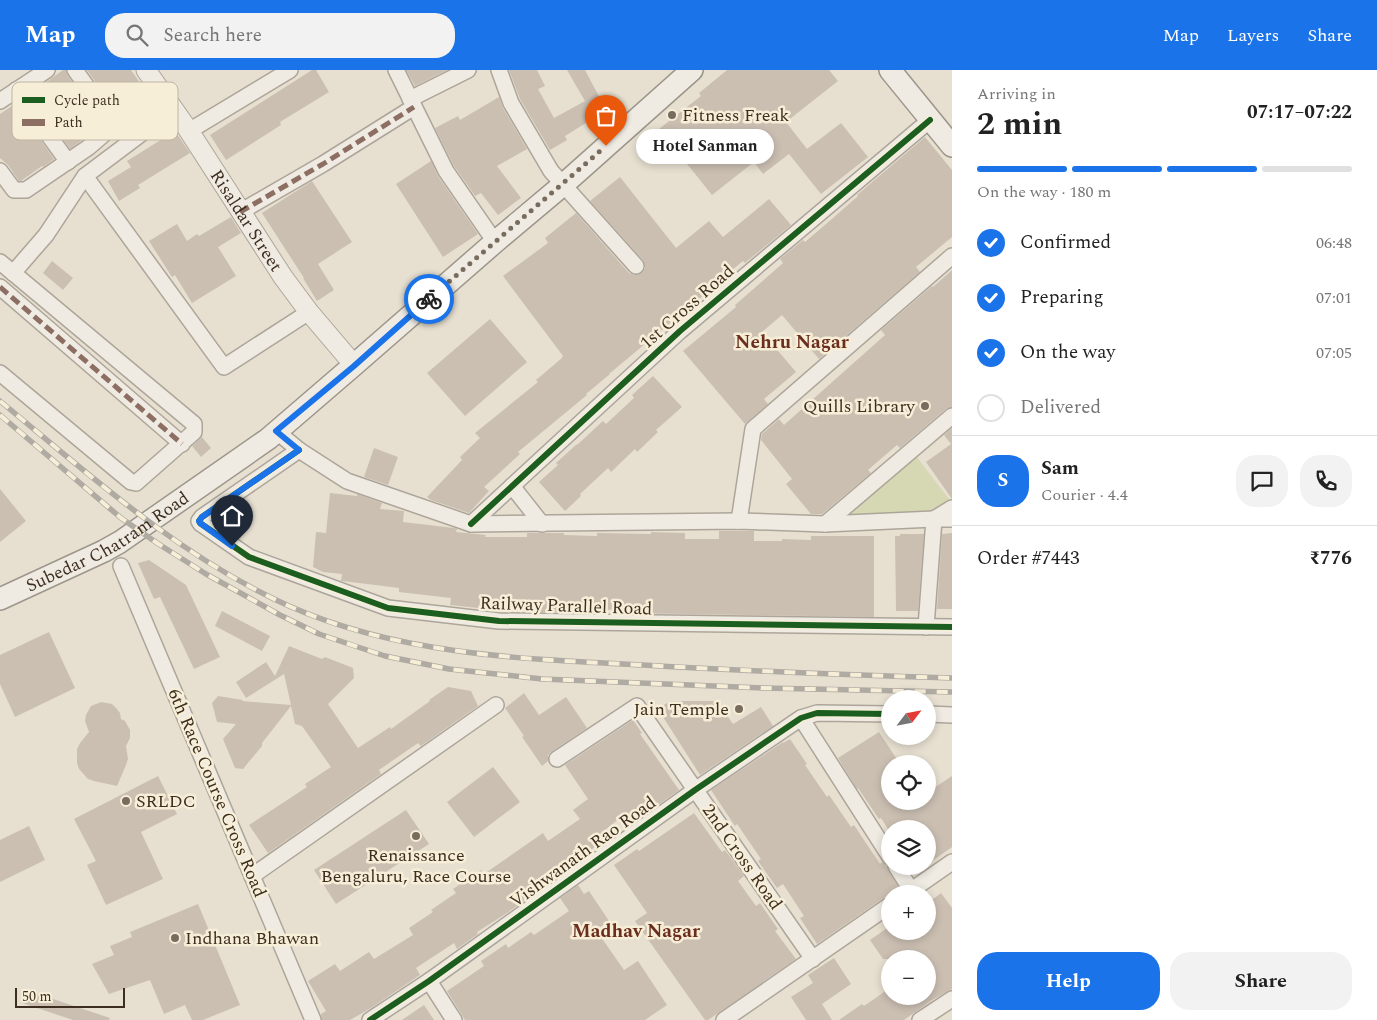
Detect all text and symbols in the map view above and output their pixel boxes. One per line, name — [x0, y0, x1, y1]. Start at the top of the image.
search box — [105, 13, 455, 58]
text: Map — [25, 17, 75, 53]
icon: search — [123, 21, 151, 49]
text: Search here — [163, 21, 262, 50]
text: Map — [1163, 22, 1199, 49]
text: Layers — [1227, 22, 1279, 49]
text: Share — [1307, 22, 1352, 49]
legend — [12, 82, 178, 140]
text: Arriving in — [977, 82, 1056, 106]
text: Cycle path — [54, 90, 120, 111]
pin — [585, 95, 627, 146]
text: 07:17–07:22 — [1247, 98, 1352, 127]
text: 2 min — [977, 100, 1062, 149]
icon: bag — [592, 102, 620, 130]
place label: Fitness Freak — [682, 102, 789, 129]
marker: Fitness Freak — [666, 109, 678, 121]
text: Path — [54, 112, 83, 133]
callout: Hotel Sanman — [636, 128, 774, 164]
text: Hotel Sanman — [652, 134, 758, 158]
street label: Risaldar Street — [204, 164, 290, 277]
text: On the way · 180 m — [977, 180, 1111, 204]
text: Confirmed — [1020, 228, 1111, 257]
icon: check — [977, 229, 1005, 257]
text: 06:48 — [1316, 231, 1352, 255]
street label: 1st Cross Road — [634, 258, 740, 356]
courier — [404, 274, 454, 324]
text: Preparing — [1020, 283, 1104, 312]
icon: check — [977, 284, 1005, 312]
icon: bike — [415, 285, 443, 313]
text: 07:01 — [1316, 286, 1352, 310]
district label: Nehru Nagar — [735, 328, 850, 357]
text: On the way — [1020, 338, 1116, 367]
icon: check — [977, 339, 1005, 367]
text: 07:05 — [1316, 341, 1352, 365]
place label: Quills Library — [803, 393, 916, 420]
text: Delivered — [1020, 393, 1101, 422]
marker: Quills Library — [919, 400, 931, 412]
text: Sam — [1041, 454, 1079, 483]
button: chat — [1236, 455, 1288, 507]
button: phone — [1300, 455, 1352, 507]
text: S — [998, 466, 1008, 495]
text: Courier · 4.4 — [1041, 483, 1128, 507]
street label: Subedar Chatram Road — [21, 484, 195, 599]
pin — [211, 495, 253, 546]
icon: home — [218, 502, 246, 530]
text: Order #7443 — [977, 544, 1080, 573]
text: ₹776 — [1309, 544, 1352, 573]
street label: Railway Parallel Road — [479, 589, 653, 623]
street label: 6th Race Course Cross Road — [161, 684, 273, 902]
north arrow — [881, 690, 936, 745]
map controls — [881, 690, 936, 1005]
place label: Jain Temple — [633, 696, 729, 723]
marker: Jain Temple — [733, 703, 745, 715]
button: locate — [881, 755, 936, 810]
place label: SRLDC — [136, 788, 196, 815]
street label: Vishwanath Rao Road — [504, 789, 662, 915]
marker: SRLDC — [120, 795, 132, 807]
street label: 2nd Cross Road — [695, 798, 789, 916]
button: layers — [881, 820, 936, 875]
marker: Renaissance Bengaluru, Race Course — [410, 830, 422, 842]
place label: Renaissance Bengaluru, Race Course — [321, 842, 511, 890]
button: + — [881, 885, 936, 940]
district label: Madhav Nagar — [572, 917, 701, 946]
place label: Indhana Bhawan — [185, 925, 319, 952]
marker: Indhana Bhawan — [169, 932, 181, 944]
button: − — [881, 950, 936, 1005]
button: Help — [977, 952, 1160, 1010]
button: Share — [1170, 952, 1352, 1010]
scale bar — [15, 985, 125, 1008]
text: 50 m — [22, 986, 52, 1007]

